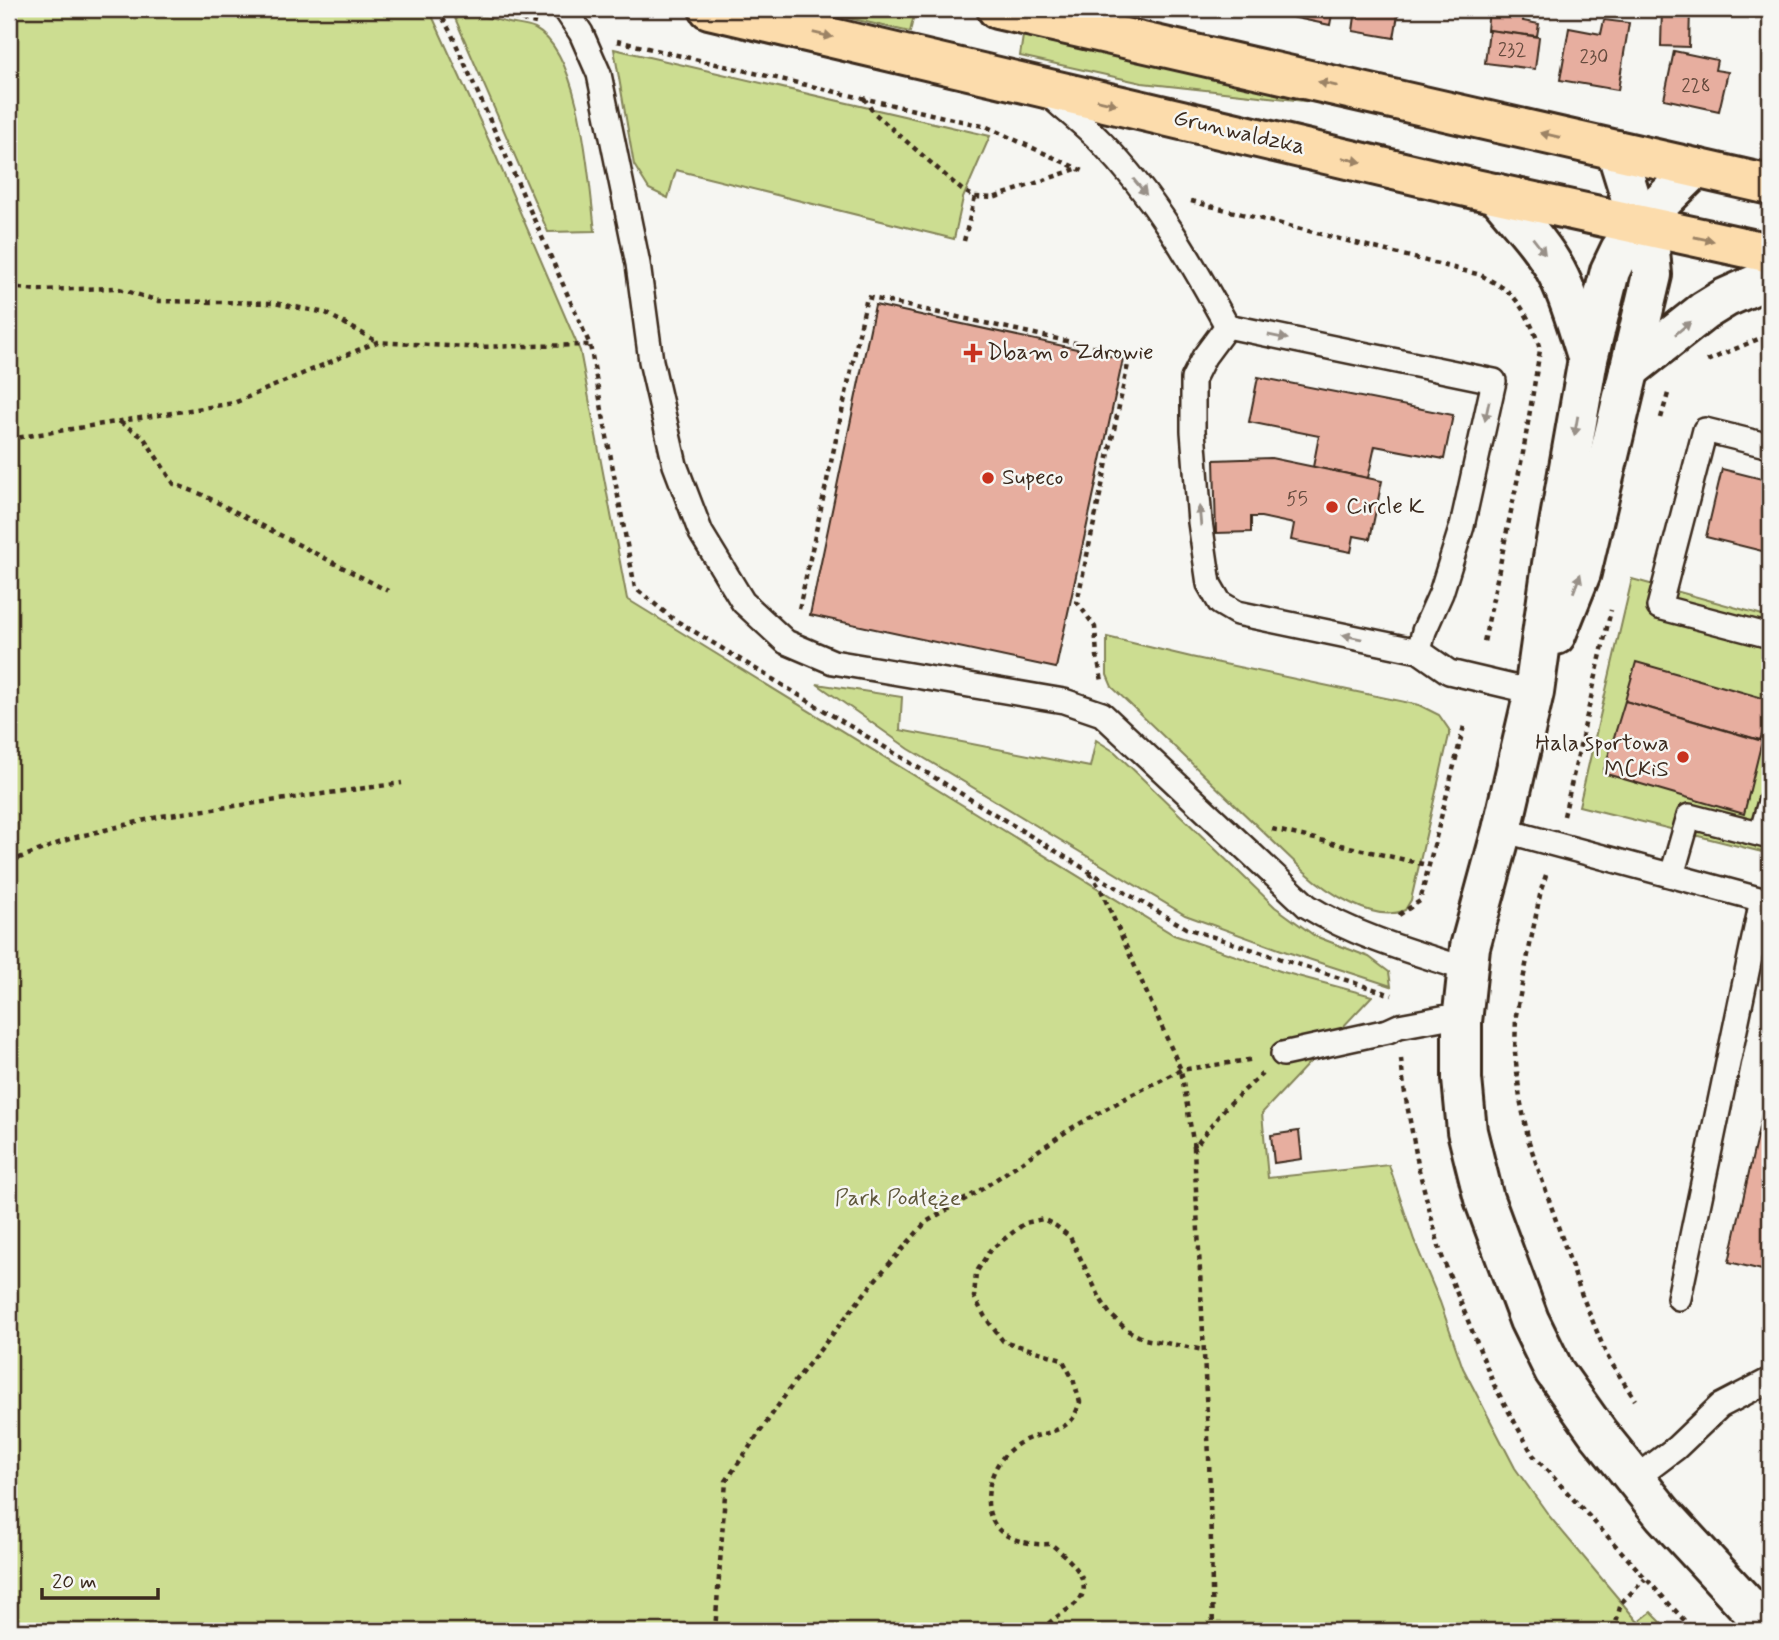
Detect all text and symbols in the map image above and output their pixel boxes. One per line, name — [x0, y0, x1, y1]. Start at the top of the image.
one-way arrow — [812, 30, 834, 41]
house number: 232 — [1498, 38, 1526, 63]
house number: 230 — [1580, 45, 1608, 70]
house number: 228 — [1681, 74, 1711, 99]
one-way arrow — [1317, 79, 1339, 90]
one-way arrow — [1096, 97, 1118, 108]
street label: Grunwaldzka — [1170, 103, 1308, 163]
one-way arrow — [1539, 129, 1561, 140]
one-way arrow — [1342, 155, 1364, 166]
one-way arrow — [1132, 179, 1147, 196]
one-way arrow — [1694, 233, 1716, 244]
one-way arrow — [1531, 237, 1546, 255]
one-way arrow — [1674, 321, 1692, 336]
one-way arrow — [1267, 331, 1289, 342]
place label: Dbam o Zdrowie — [987, 338, 1154, 368]
marker: Dbam o Zdrowie — [965, 345, 981, 361]
one-way arrow — [1482, 400, 1493, 422]
one-way arrow — [1570, 415, 1581, 437]
place label: Supeco — [1002, 463, 1064, 493]
marker: Supeco — [980, 470, 996, 486]
house number: 55 — [1286, 487, 1308, 512]
place label: Circle K — [1346, 492, 1425, 522]
marker: Circle K — [1324, 499, 1340, 515]
one-way arrow — [1194, 505, 1205, 527]
one-way arrow — [1571, 573, 1582, 594]
one-way arrow — [1341, 632, 1363, 643]
place label: Hala sportowa MCKiS — [1535, 729, 1669, 785]
marker: Hala sportowa MCKiS — [1675, 749, 1691, 765]
park label: Park Podłęże — [835, 1184, 961, 1214]
scale bar — [42, 1556, 158, 1600]
text: 20 m — [52, 1568, 97, 1596]

